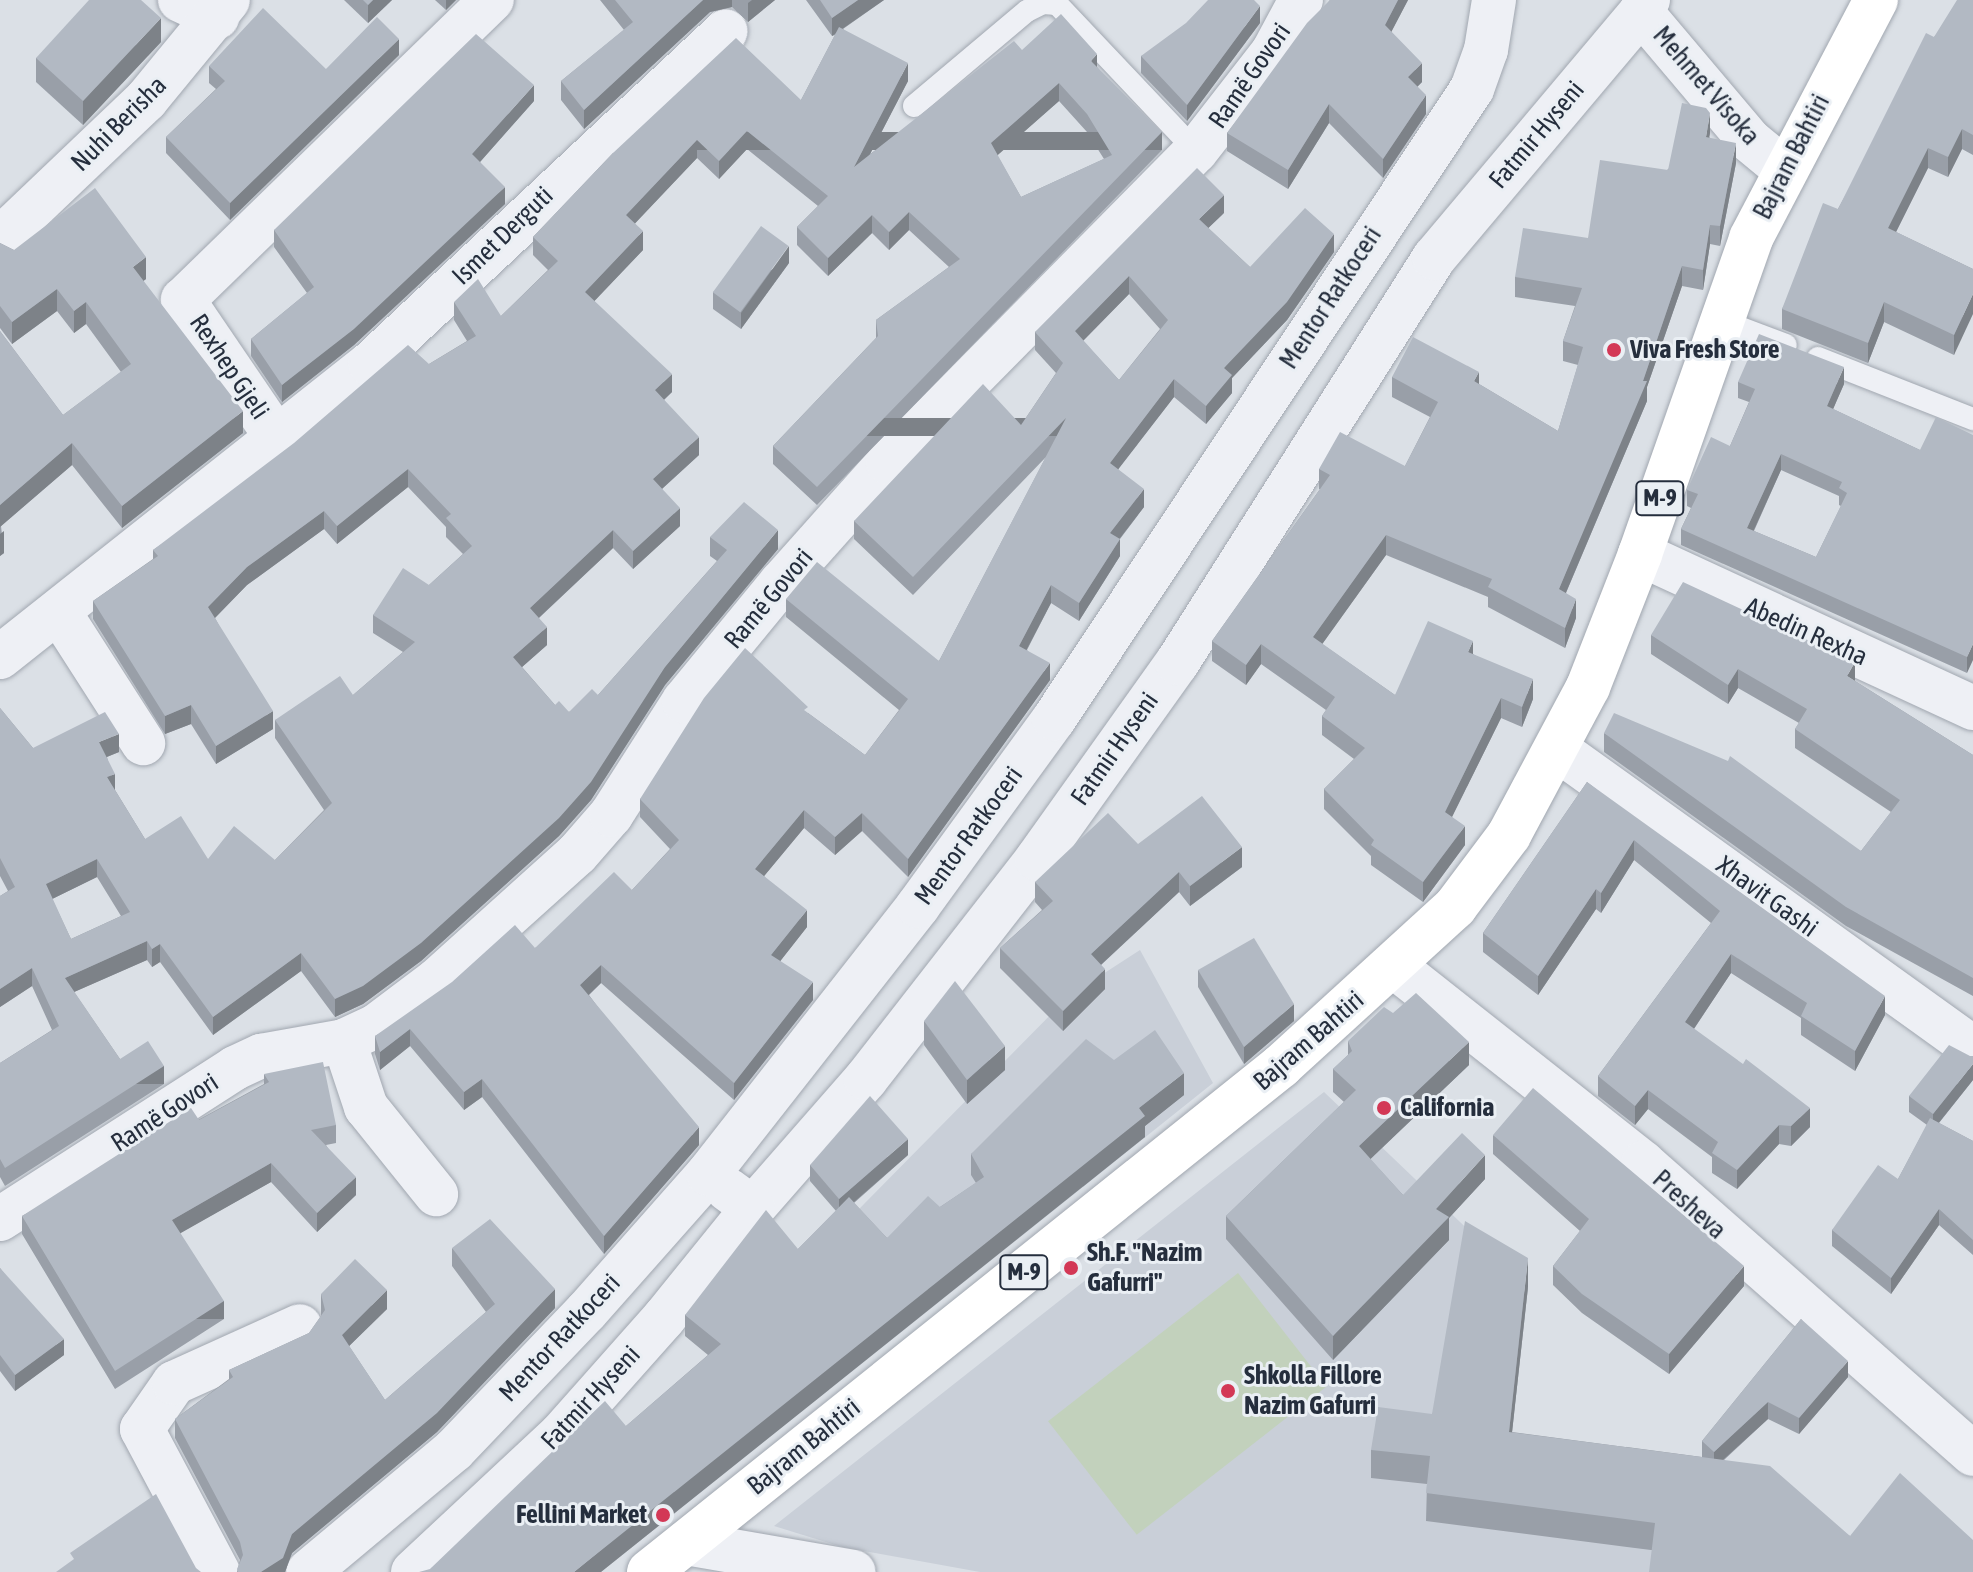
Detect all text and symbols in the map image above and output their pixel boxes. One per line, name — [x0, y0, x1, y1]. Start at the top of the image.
street label: Ramë Govori — [1202, 17, 1298, 135]
street label: Mehmet Visoka — [1646, 20, 1766, 152]
street label: Nuhi Berisha — [65, 70, 173, 178]
street label: Fatmir Hyseni — [1483, 75, 1591, 195]
street label: Bajram Bahtiri — [1747, 89, 1837, 225]
street label: Ismet Derguti — [446, 180, 560, 292]
street label: Mentor Ratkoceri — [1273, 221, 1389, 375]
street label: Rexhep Gjeli — [183, 309, 275, 425]
place label: Viva Fresh Store — [1630, 334, 1779, 366]
marker: Viva Fresh Store — [1605, 341, 1623, 359]
road number: M-9 — [1634, 478, 1686, 518]
street label: Ramë Govori — [718, 543, 820, 655]
street label: Abedin Rexha — [1740, 591, 1872, 673]
street label: Fatmir Hyseni — [1065, 686, 1165, 812]
street label: Mentor Ratkoceri — [908, 761, 1030, 911]
street label: Xhavit Gashi — [1710, 850, 1824, 944]
street label: Bajram Bahtiri — [1247, 985, 1371, 1097]
street label: Ramë Govori — [106, 1067, 224, 1159]
place label: California — [1400, 1092, 1494, 1124]
marker: California — [1375, 1099, 1393, 1117]
street label: Presheva — [1646, 1164, 1732, 1246]
place label: Sh.F. "Nazim Gafurri" — [1087, 1237, 1202, 1298]
road number: M-9 — [998, 1252, 1050, 1292]
marker: Sh.F. "Nazim Gafurri" — [1062, 1259, 1080, 1277]
street label: Mentor Ratkoceri — [493, 1268, 627, 1408]
street label: Fatmir Hyseni — [535, 1340, 647, 1456]
place label: Shkolla Fillore Nazim Gafurri — [1244, 1360, 1382, 1422]
marker: Shkolla Fillore Nazim Gafurri — [1219, 1382, 1237, 1400]
street label: Bajram Bahtiri — [741, 1392, 867, 1502]
place label: Fellini Market — [516, 1499, 647, 1531]
marker: Fellini Market — [654, 1506, 672, 1524]

